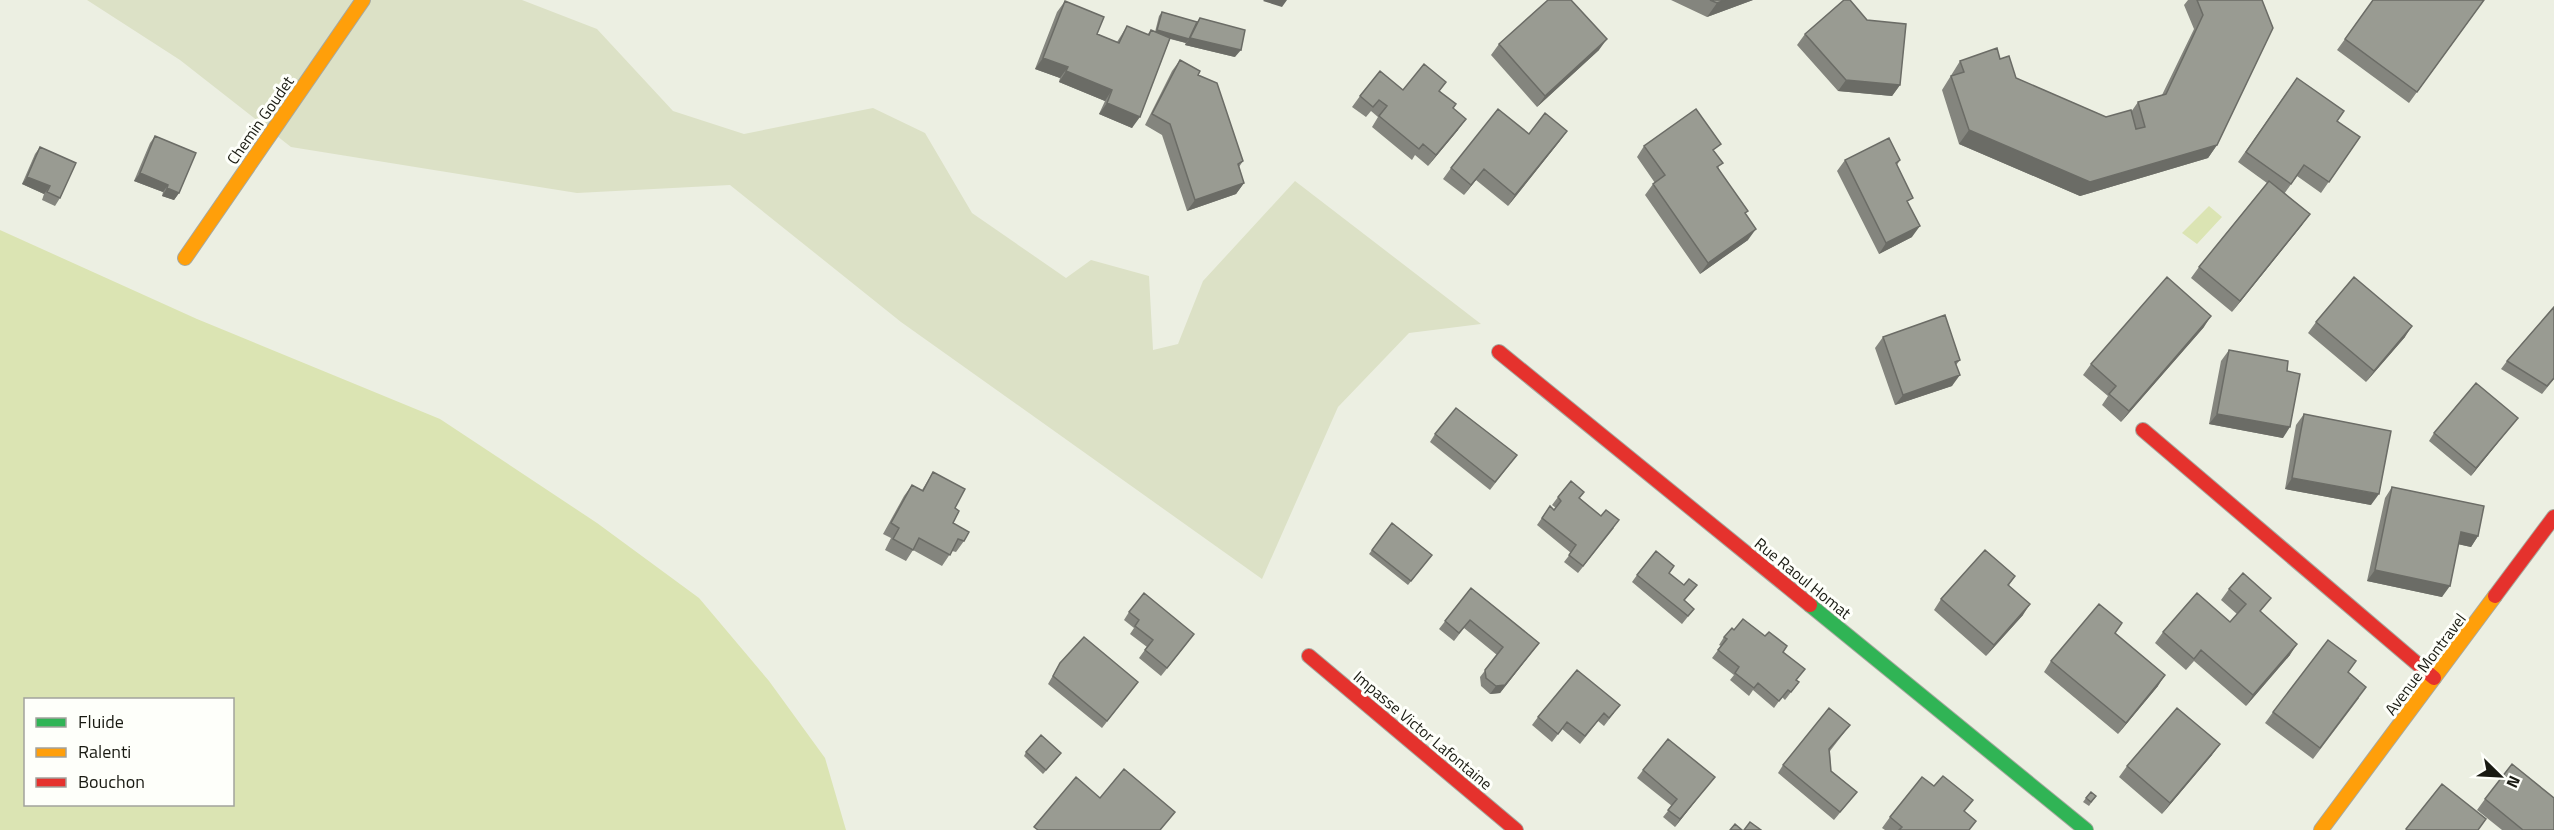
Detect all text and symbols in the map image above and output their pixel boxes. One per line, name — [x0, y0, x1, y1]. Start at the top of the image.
street label: Chemin Goudet — [221, 71, 300, 169]
street label: Rue Raoul Homat — [1750, 532, 1857, 625]
street label: Avenue Montravel — [2379, 608, 2471, 720]
street label: Impasse Victor Lafontaine — [1348, 665, 1498, 795]
legend — [24, 698, 234, 806]
text: Fluide — [78, 708, 124, 735]
text: Ralenti — [78, 738, 131, 765]
north arrow — [2470, 746, 2530, 806]
text: Bouchon — [78, 768, 145, 795]
text: N — [2500, 772, 2527, 792]

